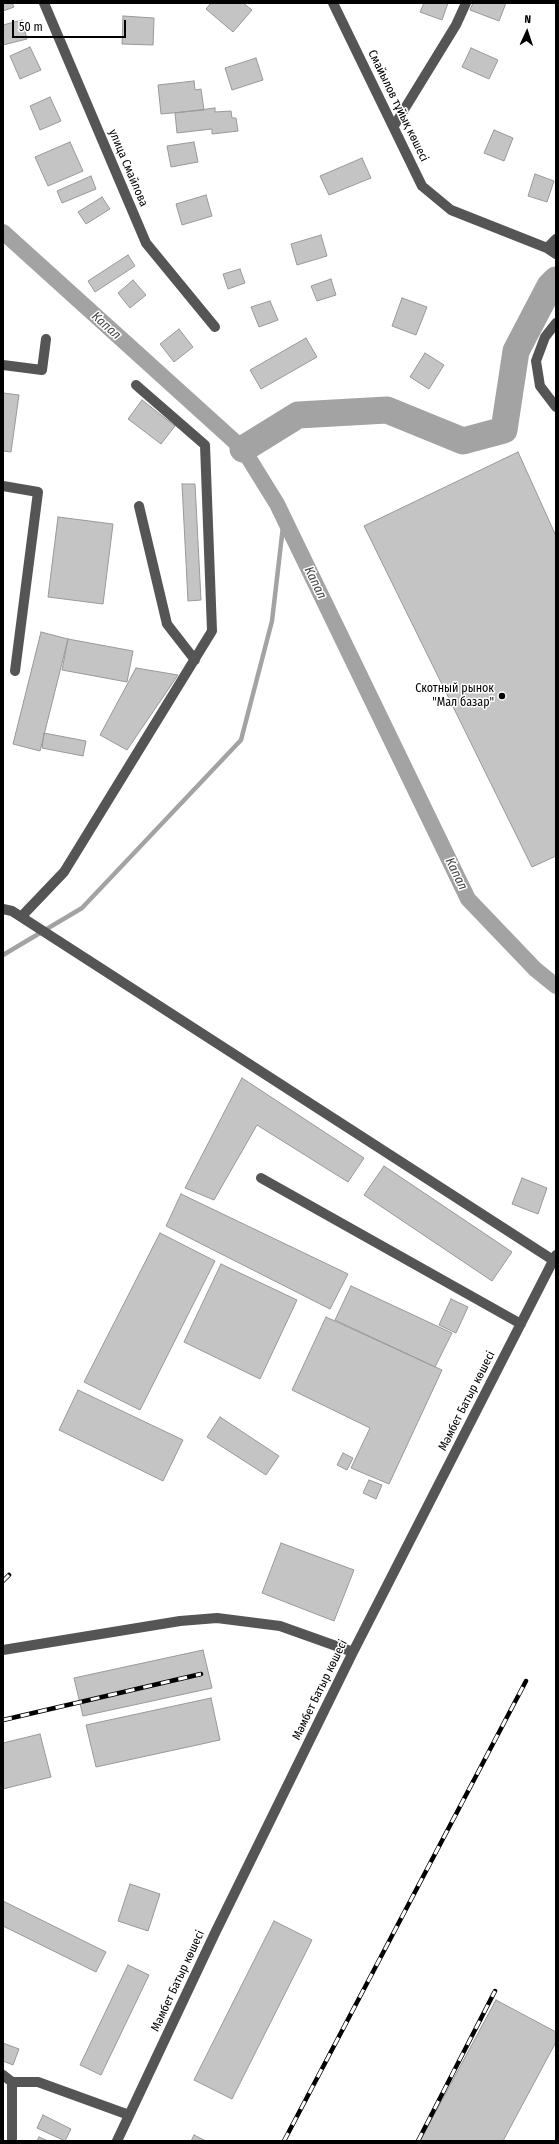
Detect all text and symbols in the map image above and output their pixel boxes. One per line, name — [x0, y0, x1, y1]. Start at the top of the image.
scale bar — [14, 12, 128, 38]
north arrow — [507, 12, 547, 52]
text: N — [524, 13, 531, 26]
text: 50 m — [19, 20, 43, 34]
street label: Смайылов тұйық көшесі — [365, 48, 431, 164]
street label: улица Смайлова — [105, 127, 151, 209]
water label: Капал — [88, 309, 124, 343]
water label: Капал — [301, 564, 329, 602]
place label: Скотный рынок "Мал базар" — [415, 682, 494, 710]
marker: Скотный рынок "Мал базар" — [497, 691, 507, 701]
water label: Капал — [442, 855, 470, 893]
street label: Мәмбет Батыр көшесі — [436, 1349, 498, 1453]
street label: Мәмбет Батыр көшесі — [289, 1637, 351, 1743]
street label: Мәмбет Батыр көшесі — [148, 1928, 208, 2034]

